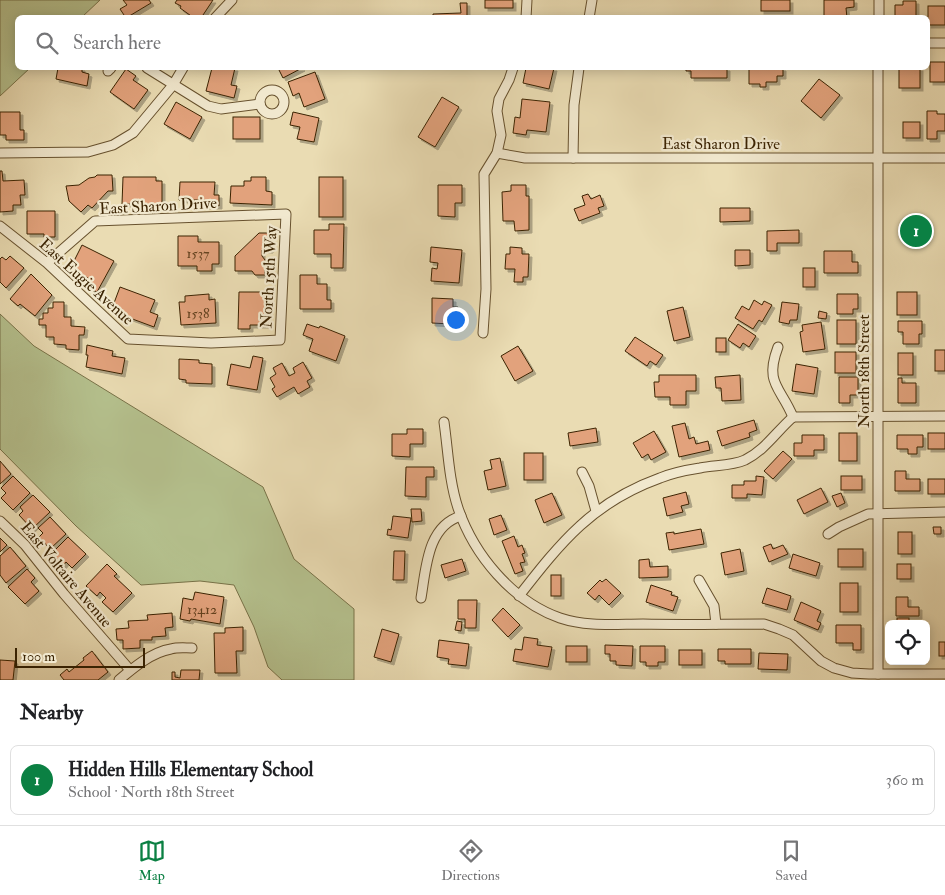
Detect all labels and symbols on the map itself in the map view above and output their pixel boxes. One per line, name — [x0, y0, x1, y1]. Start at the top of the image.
street label: East Sharon Drive — [662, 134, 780, 154]
street label: East Sharon Drive — [99, 193, 218, 219]
pin: 1 — [900, 212, 932, 250]
street label: North 15th Way — [256, 224, 282, 329]
street label: East Eugie Avenue — [35, 234, 138, 330]
house number: 1537 — [187, 245, 210, 262]
house number: 1538 — [186, 305, 210, 322]
your location — [443, 307, 469, 333]
street label: North 18th Street — [854, 314, 874, 428]
street label: East Voltaire Avenue — [16, 518, 117, 632]
house number: 13412 — [187, 601, 217, 618]
scale bar — [15, 645, 145, 668]

